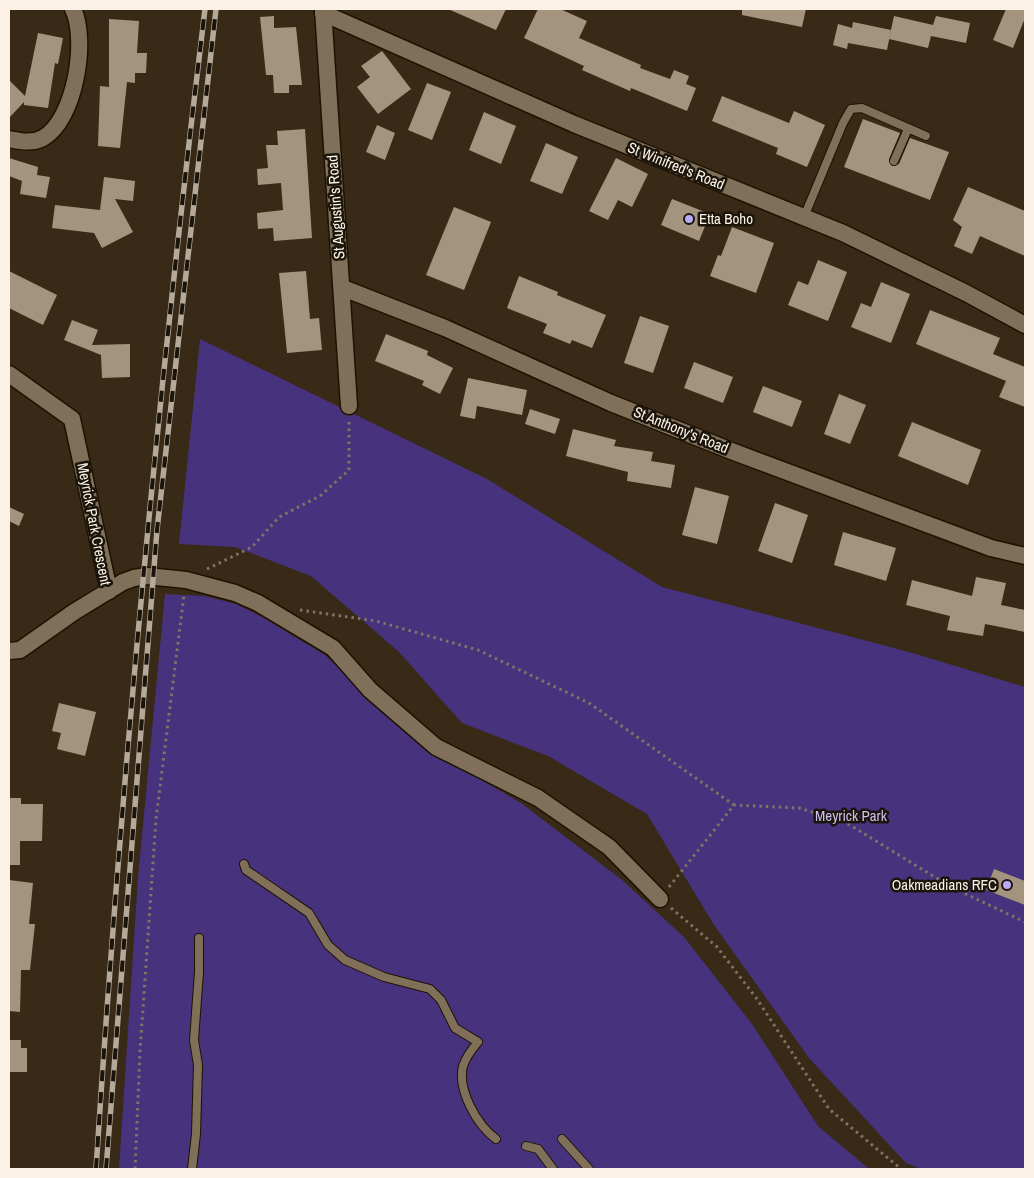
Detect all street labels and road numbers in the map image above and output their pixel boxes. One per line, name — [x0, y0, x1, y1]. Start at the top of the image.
street label: St Winifred's Road — [625, 137, 728, 195]
street label: St Augustin's Road — [321, 154, 350, 260]
street label: St Anthony's Road — [631, 401, 732, 458]
street label: Meyrick Park Crescent — [72, 461, 117, 588]

